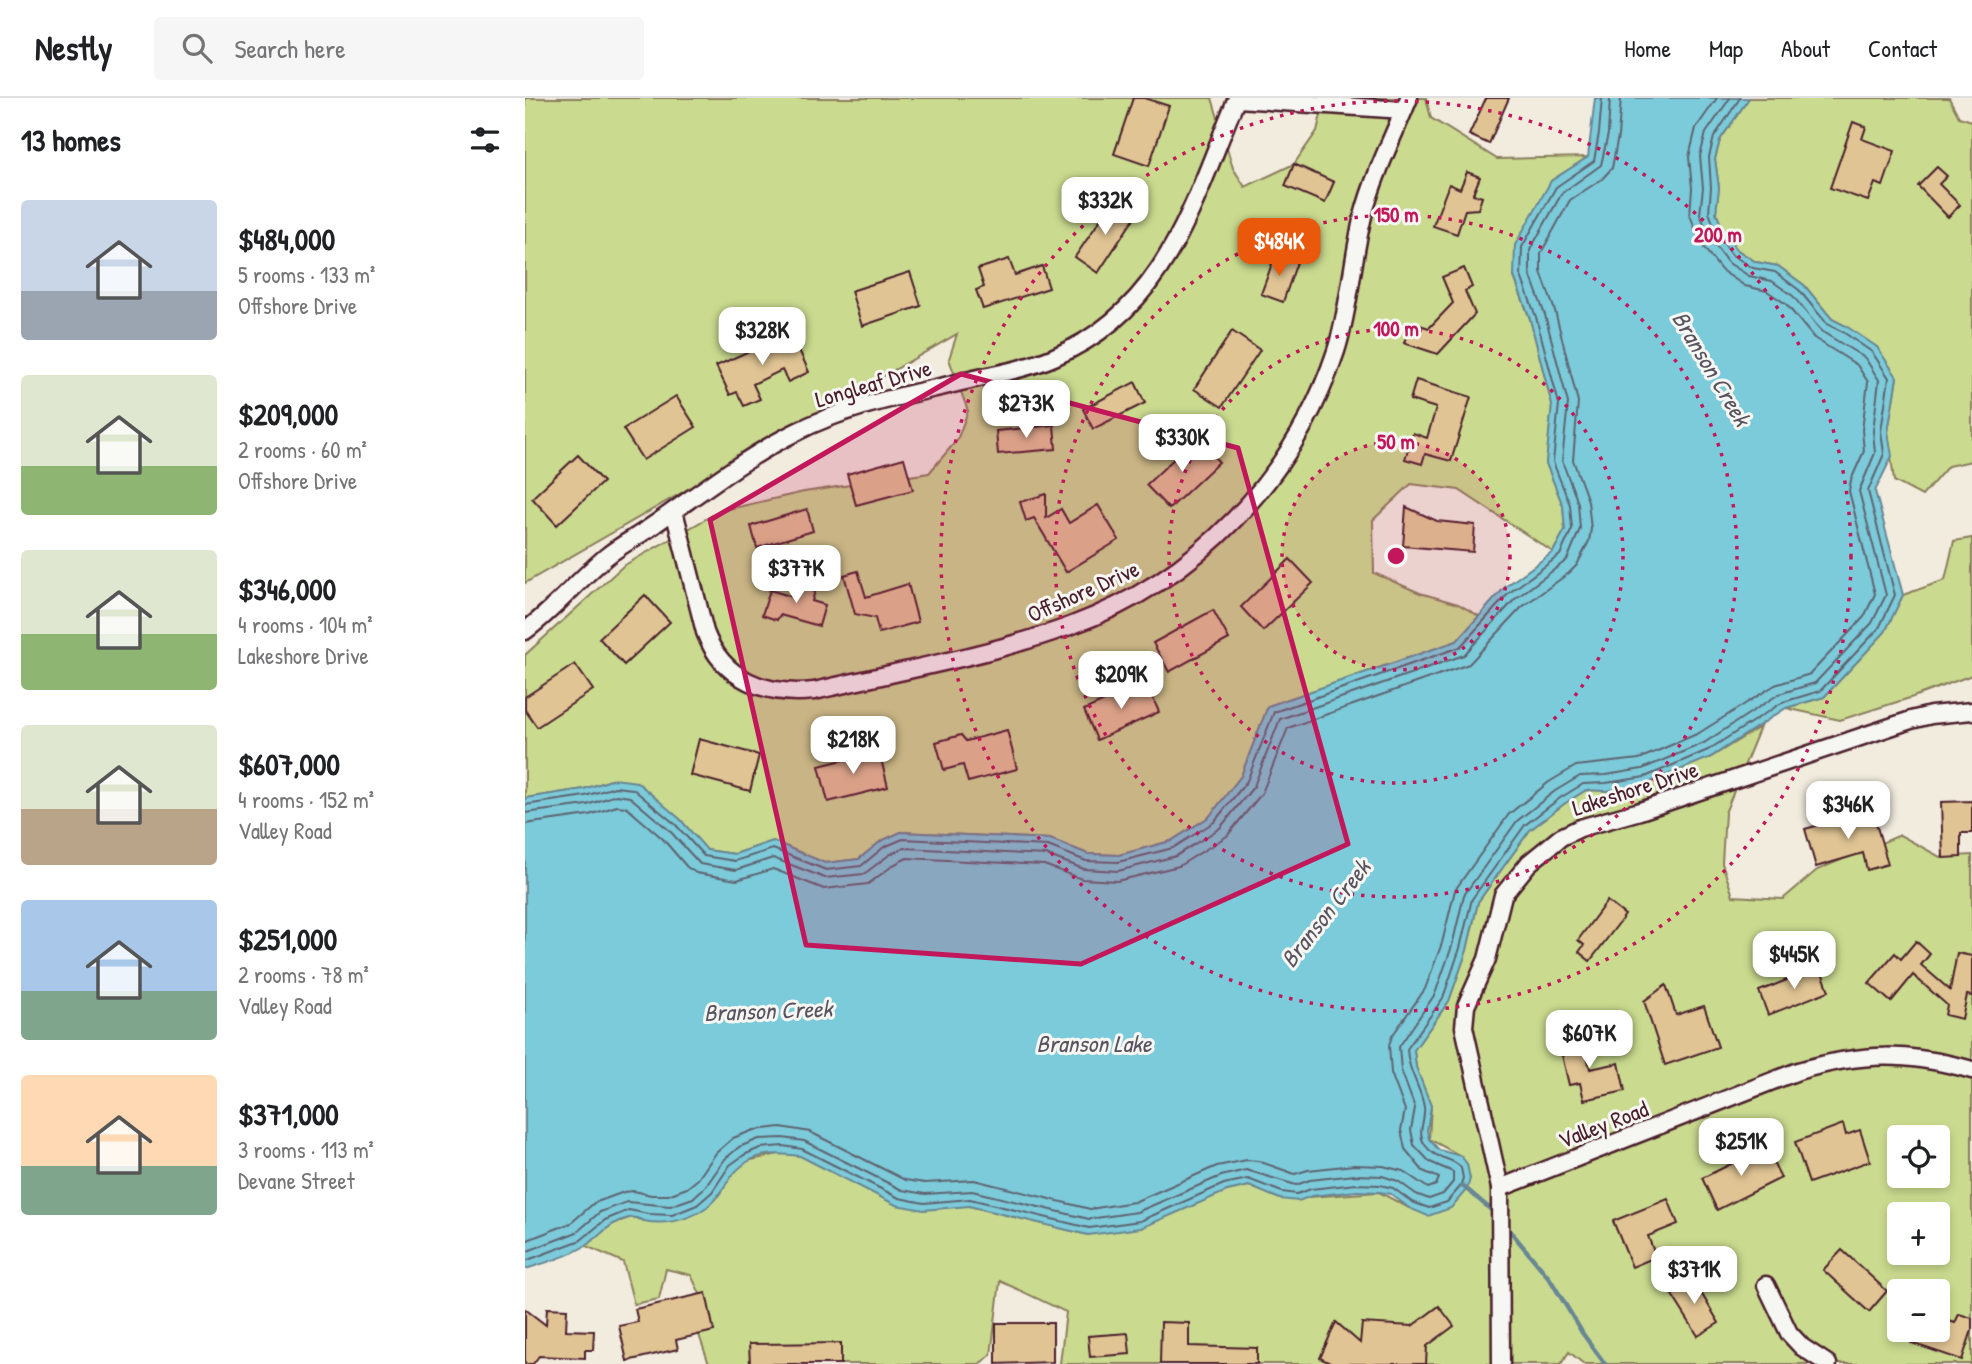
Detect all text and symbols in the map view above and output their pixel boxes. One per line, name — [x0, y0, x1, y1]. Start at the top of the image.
search box — [154, 17, 644, 80]
text: Nestly — [35, 26, 112, 70]
icon: search — [178, 29, 216, 67]
text: Search here — [234, 31, 346, 66]
text: Home — [1624, 32, 1671, 64]
text: Map — [1709, 32, 1743, 64]
text: About — [1781, 32, 1830, 64]
text: Contact — [1868, 32, 1937, 64]
text: 13 homes — [21, 120, 121, 160]
icon: filters — [466, 121, 504, 159]
pin: $332K — [1056, 178, 1154, 237]
text: $332K — [1077, 184, 1133, 215]
text: 150 m — [1373, 200, 1419, 229]
pin: $484K — [1230, 218, 1328, 278]
text: $484,000 — [238, 219, 335, 259]
text: 200 m — [1694, 220, 1742, 249]
text: $484K — [1254, 225, 1304, 256]
icon: home — [77, 228, 161, 312]
text: 5 rooms · 133 m² — [238, 259, 375, 290]
text: Offshore Drive — [238, 290, 357, 321]
water label: Branson Creek — [1665, 305, 1760, 433]
pin: $328K — [713, 308, 811, 367]
text: $328K — [735, 314, 789, 345]
text: 100 m — [1373, 314, 1419, 343]
street label: Longleaf Drive — [811, 352, 935, 414]
pin: $273K — [977, 380, 1075, 440]
text: $273K — [998, 387, 1054, 418]
text: $209,000 — [238, 394, 338, 434]
icon: home — [77, 403, 161, 487]
pin: $330K — [1133, 414, 1231, 474]
text: $330K — [1155, 421, 1209, 452]
text: 50 m — [1377, 427, 1415, 456]
text: 2 rooms · 60 m² — [238, 434, 367, 465]
text: Offshore Drive — [238, 465, 357, 496]
centre of rings — [1384, 544, 1408, 568]
pin: $377K — [747, 546, 845, 605]
text: $377K — [768, 552, 824, 583]
street label: Offshore Drive — [1022, 553, 1144, 629]
text: $346,000 — [238, 569, 336, 609]
icon: home — [77, 578, 161, 662]
text: 4 rooms · 104 m² — [238, 609, 372, 640]
text: Lakeshore Drive — [238, 640, 369, 671]
pin: $209K — [1072, 652, 1170, 711]
text: $209K — [1094, 658, 1148, 689]
pin: $218K — [804, 716, 902, 776]
text: $218K — [827, 723, 879, 754]
text: $607,000 — [238, 744, 340, 784]
icon: home — [77, 753, 161, 837]
street label: Lakeshore Drive — [1568, 753, 1702, 823]
pin: $346K — [1799, 782, 1897, 841]
text: 4 rooms · 152 m² — [238, 784, 374, 815]
text: $346K — [1822, 788, 1874, 819]
text: Valley Road — [238, 815, 332, 846]
water label: Branson Creek — [1273, 851, 1378, 973]
text: $251,000 — [238, 919, 337, 959]
icon: home — [77, 928, 161, 1012]
pin: $445K — [1745, 932, 1843, 991]
text: $445K — [1769, 938, 1819, 969]
text: 2 rooms · 78 m² — [238, 959, 369, 990]
text: Valley Road — [238, 990, 332, 1021]
water label: Branson Creek — [703, 992, 835, 1028]
pin: $607K — [1540, 1010, 1638, 1070]
text: $607K — [1562, 1017, 1616, 1048]
water label: Branson Lake — [1037, 1027, 1153, 1059]
street label: Valley Road — [1554, 1093, 1652, 1155]
text: $371,000 — [238, 1094, 339, 1134]
icon: home — [77, 1103, 161, 1187]
pin: $251K — [1692, 1118, 1790, 1178]
text: $251K — [1715, 1125, 1767, 1156]
map controls — [1887, 1125, 1950, 1342]
button: locate — [1887, 1125, 1950, 1188]
text: 3 rooms · 113 m² — [238, 1134, 374, 1165]
text: Devane Street — [238, 1165, 355, 1196]
button: + — [1887, 1202, 1950, 1265]
pin: $371K — [1645, 1246, 1743, 1306]
text: $371K — [1667, 1253, 1721, 1284]
button: − — [1887, 1279, 1950, 1342]

